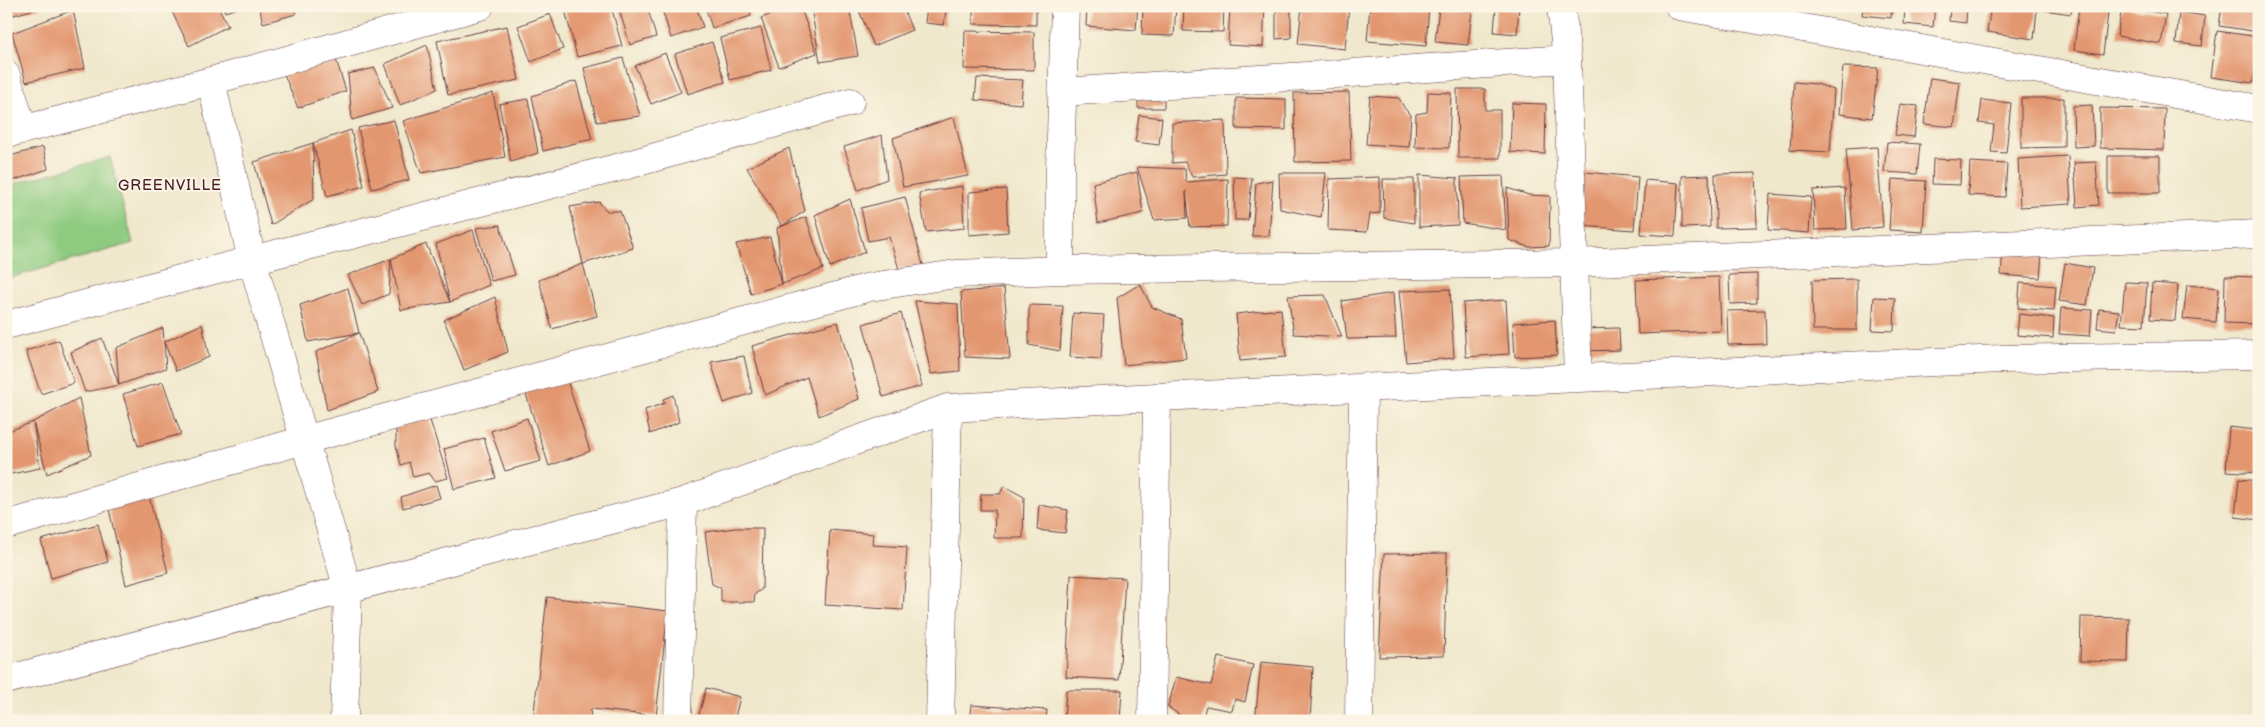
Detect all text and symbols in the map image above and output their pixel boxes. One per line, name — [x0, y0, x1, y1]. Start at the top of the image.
district label: GREENVILLE — [118, 176, 222, 195]

